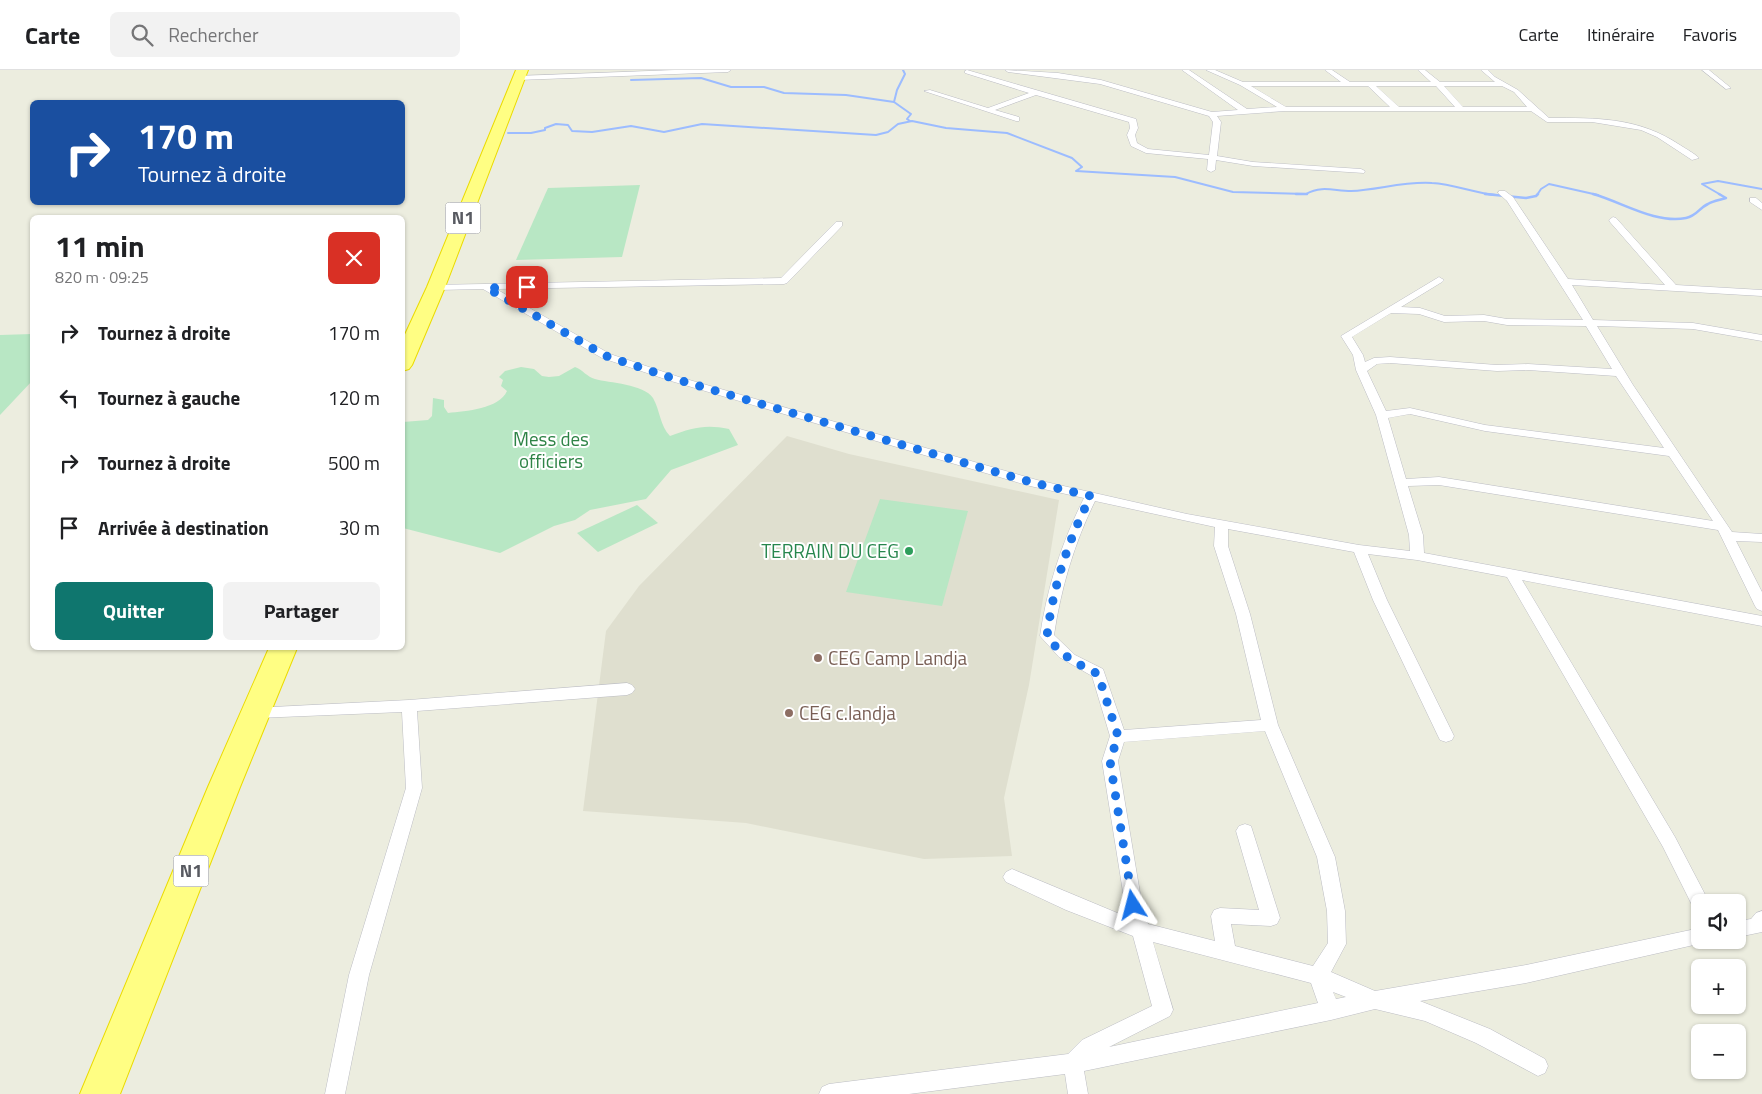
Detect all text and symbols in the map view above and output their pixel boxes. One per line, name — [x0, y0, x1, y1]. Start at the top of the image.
search box — [110, 12, 460, 57]
text: Carte — [25, 17, 80, 53]
text: Rechercher — [168, 20, 258, 49]
icon: search — [128, 21, 156, 49]
text: Carte — [1518, 21, 1559, 48]
text: Itinéraire — [1587, 21, 1655, 48]
text: Favoris — [1683, 21, 1737, 48]
text: 170 m — [138, 109, 234, 163]
icon: right — [55, 120, 120, 185]
text: Tournez à droite — [138, 157, 286, 191]
road number: N1 — [446, 202, 480, 234]
text: 11 min — [55, 223, 145, 269]
button: close — [328, 232, 380, 284]
text: 820 m · 09:25 — [55, 265, 149, 289]
pin — [506, 266, 548, 308]
icon: arrive — [513, 273, 541, 301]
text: Tournez à droite — [98, 318, 230, 347]
text: 170 m — [328, 318, 380, 347]
icon: right — [55, 319, 83, 347]
text: Tournez à gauche — [98, 383, 240, 412]
text: 120 m — [328, 383, 380, 412]
icon: left — [55, 384, 83, 412]
park label: Mess des officiers — [513, 424, 589, 475]
text: Tournez à droite — [98, 448, 230, 477]
text: 500 m — [328, 448, 380, 477]
icon: right — [55, 449, 83, 477]
text: Arrivée à destination — [98, 513, 269, 542]
text: 30 m — [339, 513, 380, 542]
icon: arrive — [55, 514, 83, 542]
place label: TERRAIN DU CEG — [761, 536, 899, 565]
marker: TERRAIN DU CEG — [903, 545, 915, 557]
button: Quitter — [55, 582, 213, 640]
button: Partager — [223, 582, 380, 640]
place label: CEG Camp Landja — [828, 643, 968, 672]
marker: CEG Camp Landja — [812, 652, 824, 664]
place label: CEG c.landja — [799, 698, 896, 727]
marker: CEG c.landja — [783, 707, 795, 719]
road number: N1 — [174, 856, 208, 886]
position arrow — [1106, 878, 1158, 930]
map controls — [1691, 894, 1746, 1079]
button: sound — [1691, 894, 1746, 949]
button: + — [1691, 959, 1746, 1014]
button: − — [1691, 1024, 1746, 1079]

